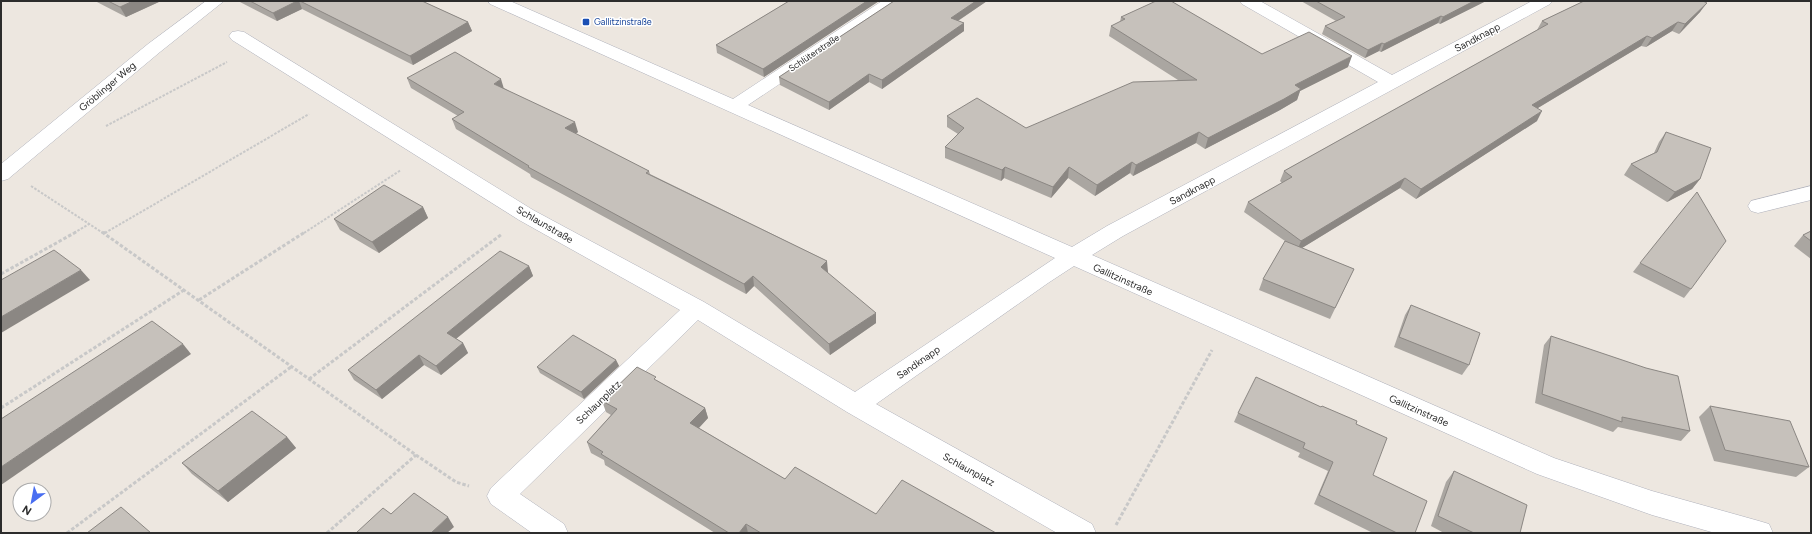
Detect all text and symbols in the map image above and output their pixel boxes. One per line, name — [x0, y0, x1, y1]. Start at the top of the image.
place label: Gallitzinstraße — [594, 16, 652, 27]
marker: Gallitzinstraße — [581, 17, 591, 27]
street label: Sandknapp — [1452, 20, 1502, 55]
street label: Schlüterstraße — [786, 31, 841, 74]
street label: Gröblinger Weg — [76, 59, 139, 114]
street label: Sandknapp — [1167, 173, 1217, 208]
street label: Schlaunstraße — [514, 203, 576, 246]
street label: Gallitzinstraße — [1091, 260, 1155, 299]
street label: Sandknapp — [894, 343, 943, 382]
street label: Schlaunplatz — [573, 378, 624, 427]
street label: Gallitzinstraße — [1387, 391, 1451, 430]
street label: Schlaunplatz — [940, 450, 997, 489]
north arrow — [12, 482, 52, 522]
text: N — [20, 502, 34, 518]

